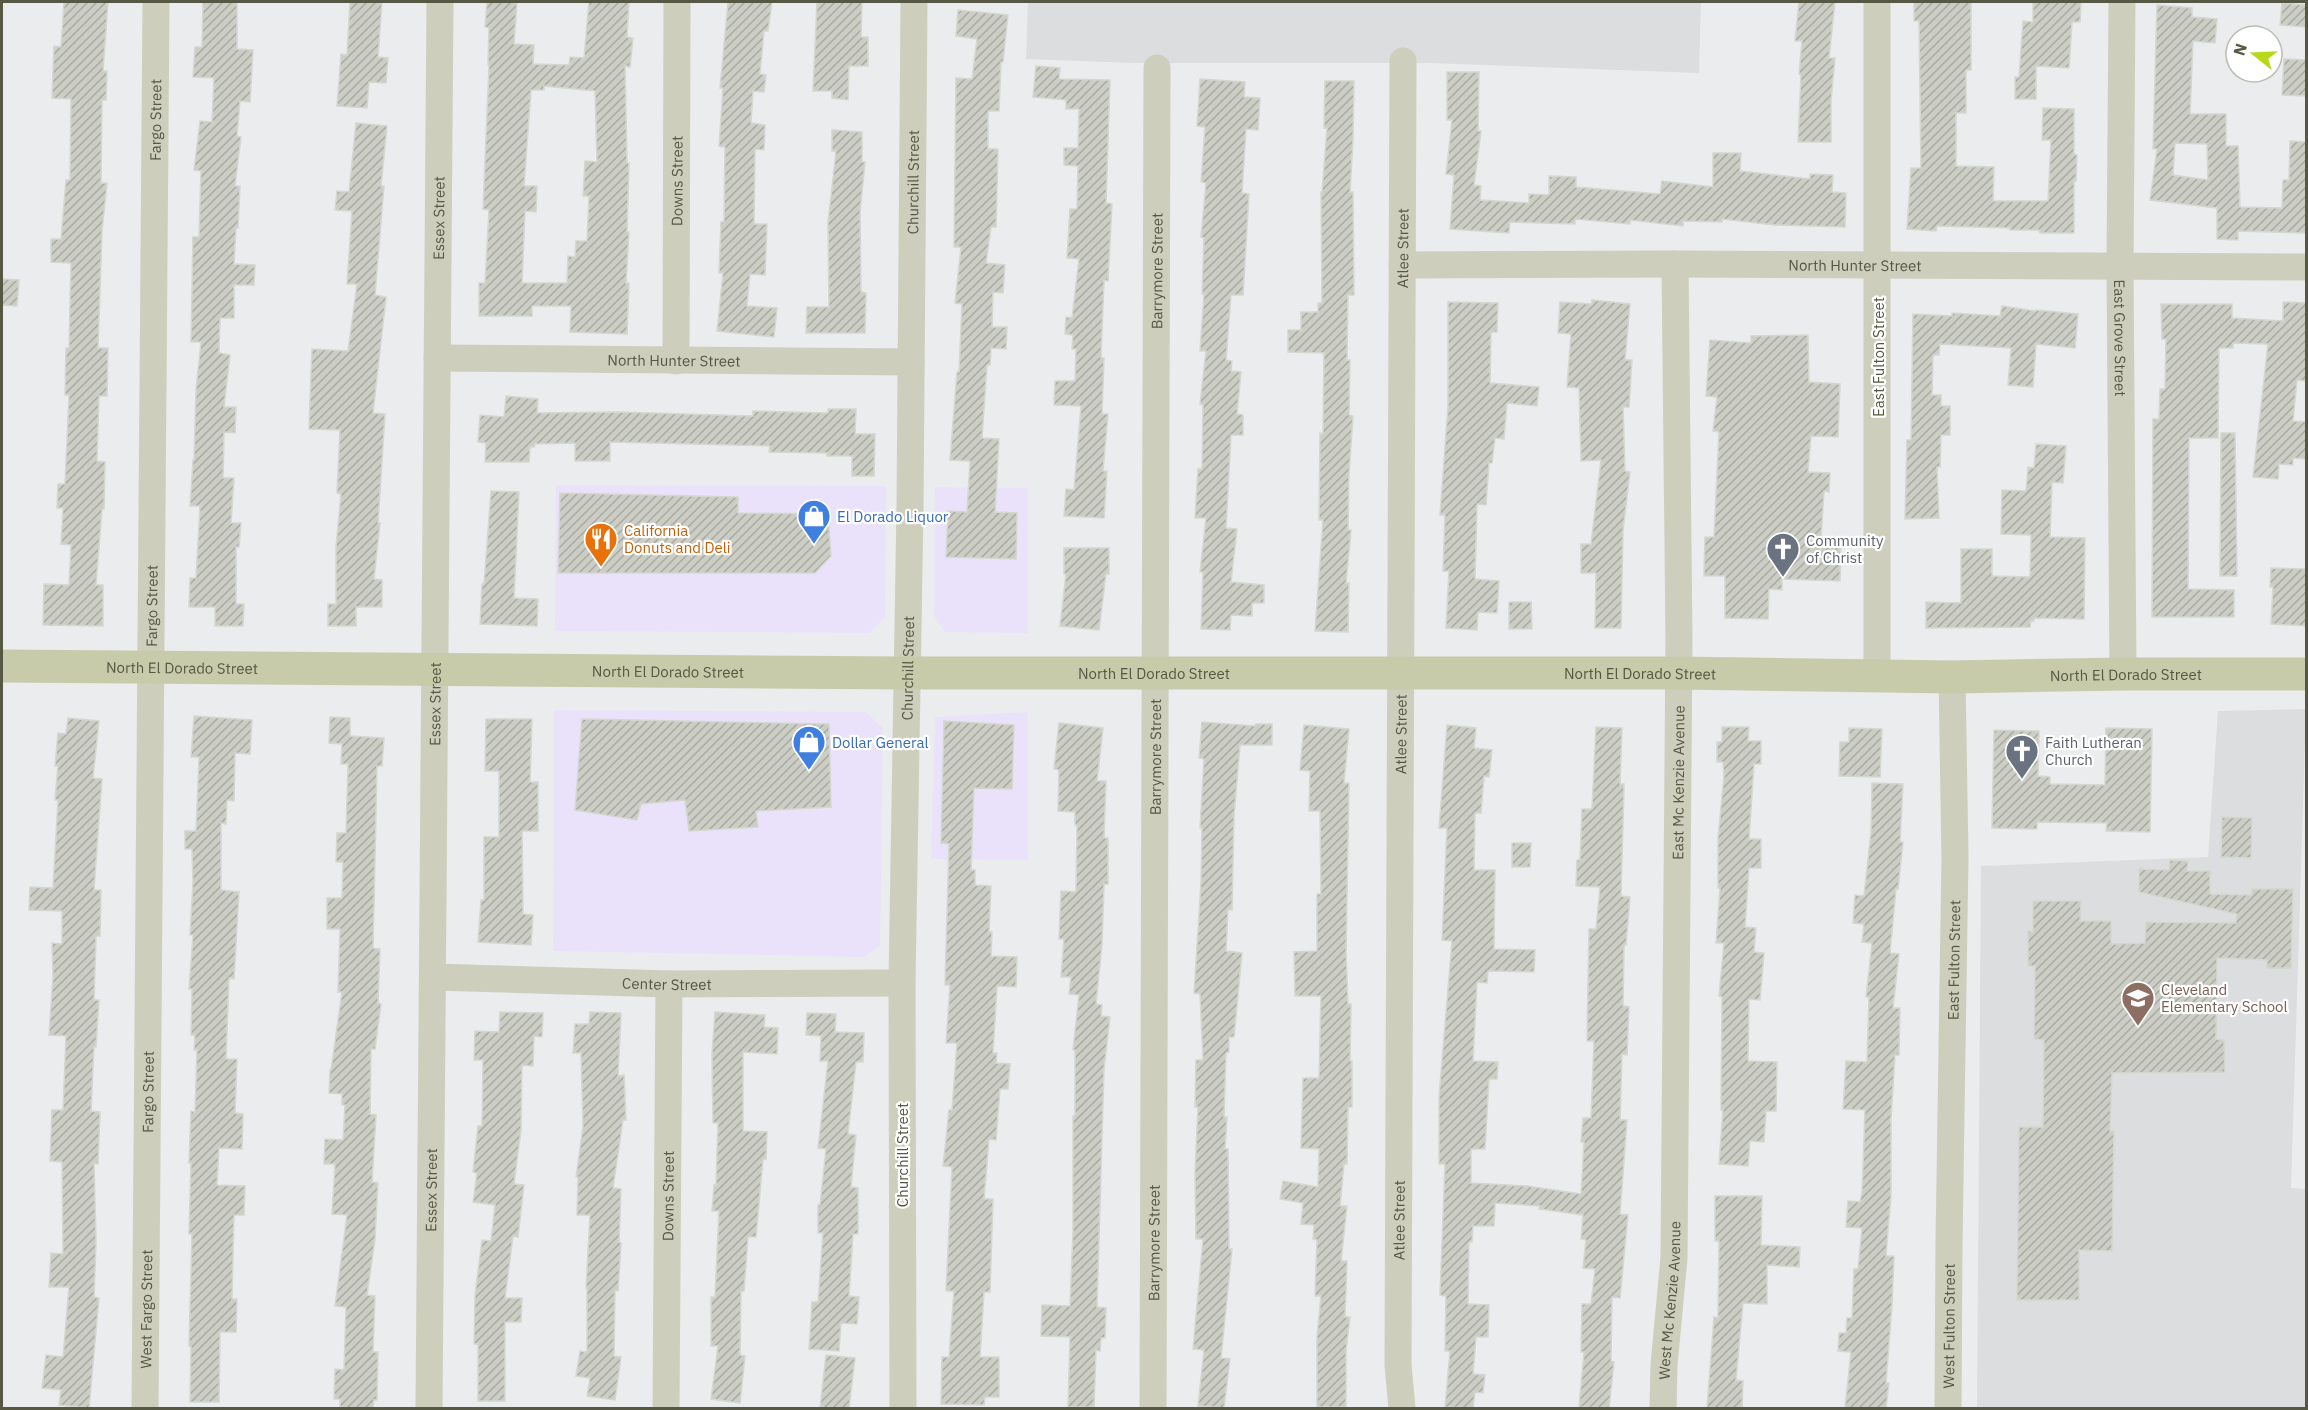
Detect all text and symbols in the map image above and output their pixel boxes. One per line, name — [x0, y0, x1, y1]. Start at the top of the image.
north arrow — [2224, 24, 2284, 84]
text: N — [2228, 41, 2251, 58]
street label: Fargo Street — [145, 79, 165, 161]
street label: Churchill Street — [903, 130, 922, 234]
street label: Downs Street — [667, 136, 686, 226]
street label: Essex Street — [428, 176, 448, 260]
street label: Atlee Street — [1393, 208, 1412, 288]
street label: Barrymore Street — [1147, 213, 1166, 329]
street label: North Hunter Street — [1788, 255, 1922, 275]
street label: East Grove Street — [2111, 279, 2130, 397]
street label: East Fulton Street — [1869, 297, 1888, 417]
street label: North Hunter Street — [607, 350, 741, 370]
shop icon: El Dorado Liquor — [796, 498, 832, 545]
place label: El Dorado Liquor — [837, 507, 949, 526]
restaurant icon: California Donuts and Deli — [583, 521, 619, 568]
place label: California Donuts and Deli — [624, 521, 731, 557]
church icon: Community of Christ — [1765, 531, 1801, 578]
place label: Community of Christ — [1806, 531, 1884, 567]
street label: Fargo Street — [141, 565, 161, 647]
street label: Churchill Street — [897, 616, 918, 720]
street label: North El Dorado Street — [106, 657, 258, 677]
street label: North El Dorado Street — [592, 661, 744, 681]
street label: Essex Street — [425, 662, 444, 746]
street label: North El Dorado Street — [1564, 663, 1716, 683]
street label: North El Dorado Street — [1078, 664, 1230, 683]
street label: North El Dorado Street — [2050, 664, 2202, 685]
street label: Atlee Street — [1391, 694, 1410, 774]
street label: Barrymore Street — [1145, 699, 1165, 815]
street label: East Mc Kenzie Avenue — [1668, 705, 1688, 860]
shop icon: Dollar General — [791, 724, 827, 771]
place label: Dollar General — [832, 733, 929, 752]
church icon: Faith Lutheran Church — [2004, 733, 2040, 780]
place label: Faith Lutheran Church — [2045, 733, 2142, 769]
street label: East Fulton Street — [1943, 900, 1964, 1020]
street label: Center Street — [622, 973, 712, 994]
school or university icon: Cleveland Elementary School — [2120, 980, 2156, 1027]
place label: Cleveland Elementary School — [2161, 980, 2288, 1016]
street label: Fargo Street — [138, 1051, 157, 1133]
street label: Churchill Street — [893, 1103, 912, 1207]
street label: Essex Street — [421, 1148, 441, 1232]
street label: Downs Street — [658, 1151, 677, 1241]
street label: Atlee Street — [1389, 1180, 1408, 1260]
street label: Barrymore Street — [1144, 1185, 1163, 1301]
street label: West Mc Kenzie Avenue — [1654, 1221, 1684, 1380]
street label: West Fargo Street — [136, 1249, 156, 1369]
street label: West Fulton Street — [1939, 1264, 1958, 1388]

